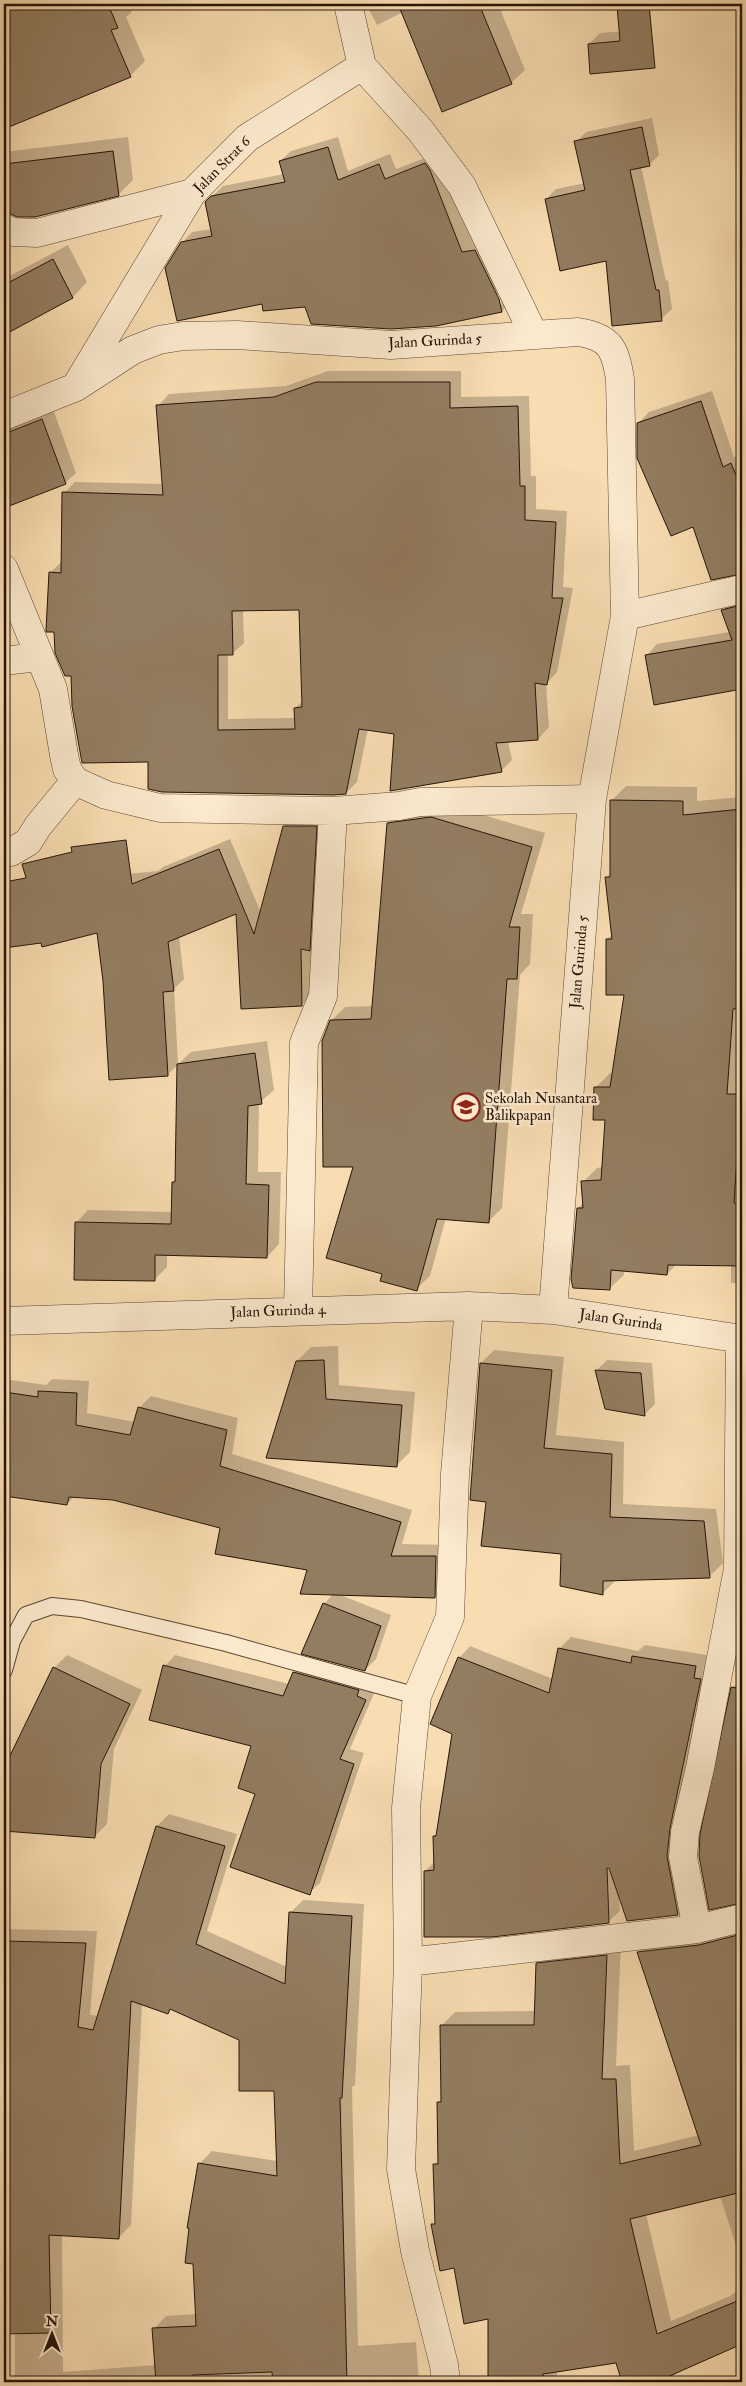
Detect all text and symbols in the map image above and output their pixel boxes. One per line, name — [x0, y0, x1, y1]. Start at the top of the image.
street label: Jalan Strat 6 — [189, 131, 256, 199]
street label: Jalan Gurinda 5 — [387, 329, 483, 354]
street label: Jalan Gurinda 5 — [565, 914, 594, 1011]
place label: Sekolah Nusantara Balikpapan — [485, 1089, 598, 1126]
school or university icon: Sekolah Nusantara Balikpapan — [451, 1092, 481, 1122]
street label: Jalan Gurinda 4 — [229, 1300, 327, 1323]
street label: Jalan Gurinda — [577, 1305, 665, 1336]
north arrow — [28, 2308, 78, 2358]
text: N — [45, 2313, 59, 2330]

